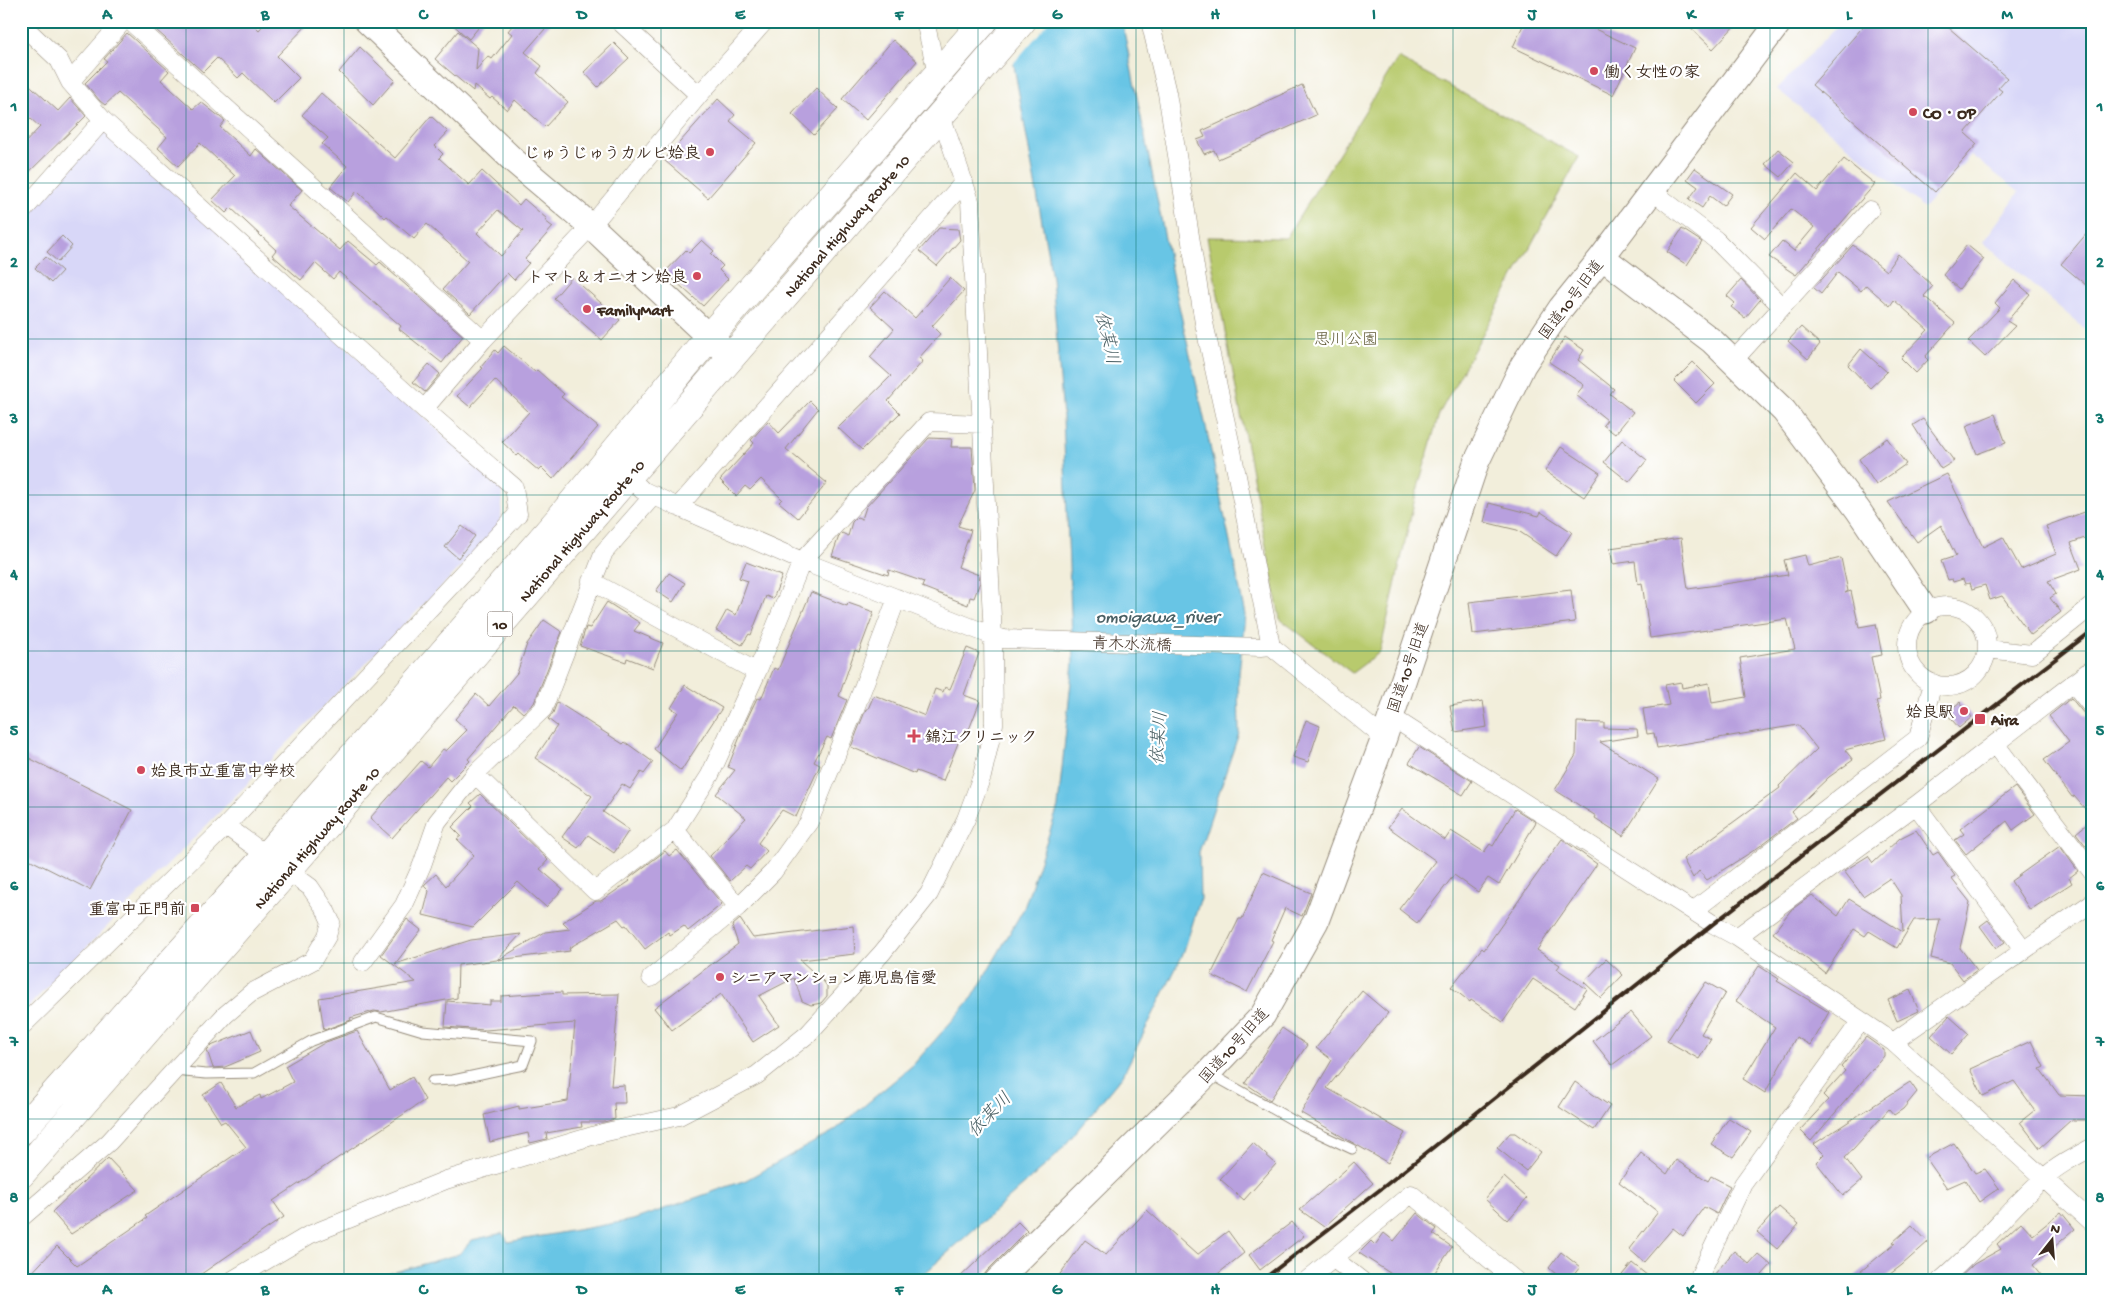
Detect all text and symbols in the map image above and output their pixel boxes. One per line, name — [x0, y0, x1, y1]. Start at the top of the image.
text: A — [101, 7, 113, 26]
text: B — [260, 7, 270, 26]
text: C — [418, 7, 429, 26]
text: D — [575, 7, 588, 26]
text: E — [735, 7, 746, 26]
text: F — [894, 7, 905, 26]
text: G — [1052, 7, 1063, 26]
text: H — [1210, 7, 1220, 26]
text: I — [1372, 7, 1376, 26]
text: J — [1527, 7, 1538, 26]
text: K — [1686, 7, 1698, 26]
text: L — [1846, 7, 1853, 26]
text: M — [2001, 7, 2013, 26]
place label: 働く女性の家 — [1604, 63, 1700, 84]
marker: 働く女性の家 — [1588, 65, 1600, 77]
text: 1 — [10, 99, 17, 118]
text: 1 — [2096, 99, 2103, 118]
marker: CO・OP — [1907, 106, 1919, 118]
place label: CO・OP — [1922, 106, 1977, 125]
place label: じゅうじゅうカルビ姶良 — [524, 144, 700, 165]
marker: じゅうじゅうカルビ姶良 — [704, 146, 716, 158]
street label: National Highway Route 10 — [781, 152, 916, 303]
text: 2 — [10, 255, 18, 274]
text: 2 — [2096, 255, 2104, 274]
street label: 国道10号旧道 — [1536, 257, 1609, 345]
place label: トマト＆オニオン姶良 — [527, 268, 687, 289]
marker: トマト＆オニオン姶良 — [691, 270, 703, 282]
marker: FamilyMart — [581, 303, 593, 315]
place label: FamilyMart — [596, 303, 674, 322]
water label: 依某川 — [1089, 310, 1123, 367]
park label: 思川公園 — [1314, 331, 1378, 351]
text: 3 — [9, 411, 18, 430]
text: 3 — [2095, 411, 2104, 430]
street label: National Highway Route 10 — [516, 457, 651, 608]
text: 4 — [9, 567, 18, 586]
text: 4 — [2095, 567, 2104, 586]
water label: omoigawa_river — [1096, 608, 1222, 629]
road number: 10 — [488, 612, 512, 636]
street label: 国道10号旧道 — [1385, 620, 1435, 716]
street label: 青木水流橋 — [1092, 634, 1172, 657]
place label: 姶良駅 — [1906, 703, 1954, 724]
marker: 姶良駅 — [1958, 705, 1970, 717]
water label: 依某川 — [1147, 710, 1173, 766]
marker: Aira — [1973, 712, 1987, 726]
place label: Aira — [1990, 713, 2020, 732]
text: 5 — [10, 723, 19, 742]
text: 5 — [2096, 723, 2105, 742]
place label: 錦江クリニック — [925, 728, 1037, 749]
marker: 錦江クリニック — [907, 729, 921, 743]
place label: 姶良市立重富中学校 — [151, 762, 295, 783]
marker: 姶良市立重富中学校 — [135, 764, 147, 776]
street label: National Highway Route 10 — [251, 764, 386, 915]
text: 6 — [10, 878, 19, 897]
text: 6 — [2096, 878, 2105, 897]
place label: 重富中正門前 — [89, 900, 185, 921]
marker: 重富中正門前 — [189, 902, 201, 914]
place label: シニアマンション鹿児島信愛 — [730, 969, 937, 990]
marker: シニアマンション鹿児島信愛 — [714, 971, 726, 983]
street label: 国道10号旧道 — [1196, 1005, 1275, 1089]
text: 7 — [9, 1034, 19, 1053]
text: 7 — [2095, 1034, 2105, 1053]
water label: 依某川 — [964, 1088, 1017, 1142]
text: 8 — [10, 1190, 19, 1209]
text: 8 — [2096, 1190, 2105, 1209]
north arrow — [2026, 1214, 2076, 1264]
text: N — [2048, 1220, 2062, 1239]
text: A — [101, 1282, 113, 1301]
text: B — [260, 1282, 270, 1301]
text: C — [418, 1282, 429, 1301]
text: D — [575, 1282, 588, 1301]
text: E — [735, 1282, 746, 1301]
text: F — [894, 1282, 905, 1301]
text: G — [1052, 1282, 1063, 1301]
text: H — [1210, 1282, 1220, 1301]
text: I — [1372, 1282, 1376, 1301]
text: J — [1527, 1282, 1538, 1301]
text: K — [1686, 1282, 1698, 1301]
text: L — [1846, 1282, 1853, 1301]
text: M — [2001, 1282, 2013, 1301]

